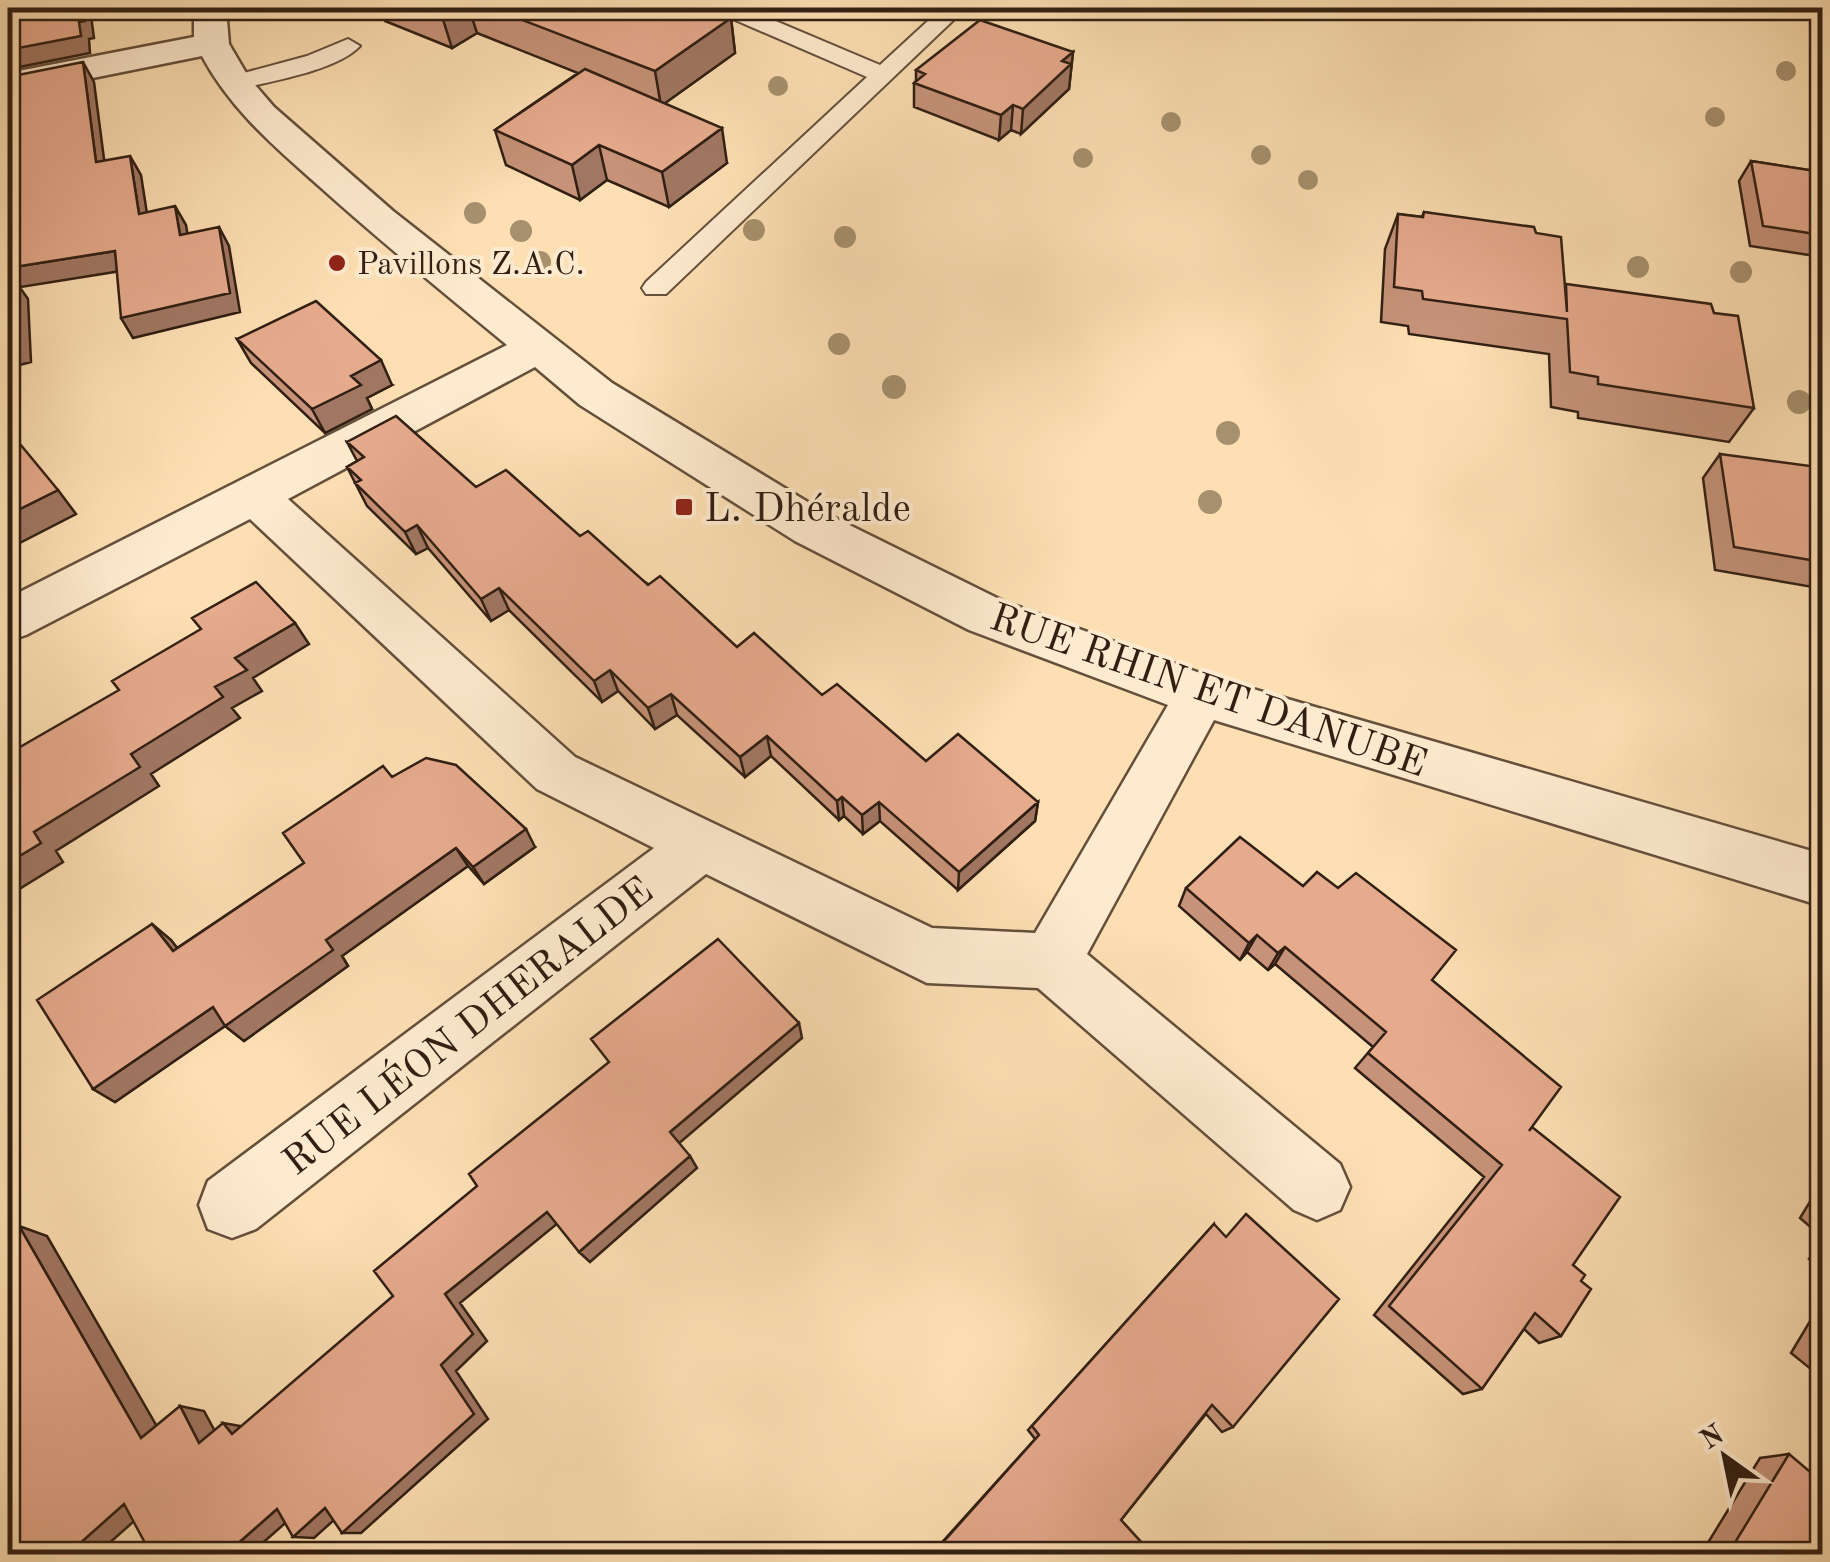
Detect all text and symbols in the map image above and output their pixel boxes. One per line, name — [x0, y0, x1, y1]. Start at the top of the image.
place label: Pavillons Z.A.C. — [357, 250, 585, 282]
marker: Pavillons Z.A.C. — [326, 252, 348, 274]
place label: L. Dhéralde — [704, 491, 911, 531]
marker: L. Dhéralde — [673, 496, 695, 518]
street label: RUE RHIN ET DANUBE — [984, 599, 1431, 786]
street label: RUE LÉON DHERALDE — [272, 865, 662, 1185]
north arrow — [1675, 1407, 1775, 1507]
text: N — [1696, 1421, 1730, 1456]

